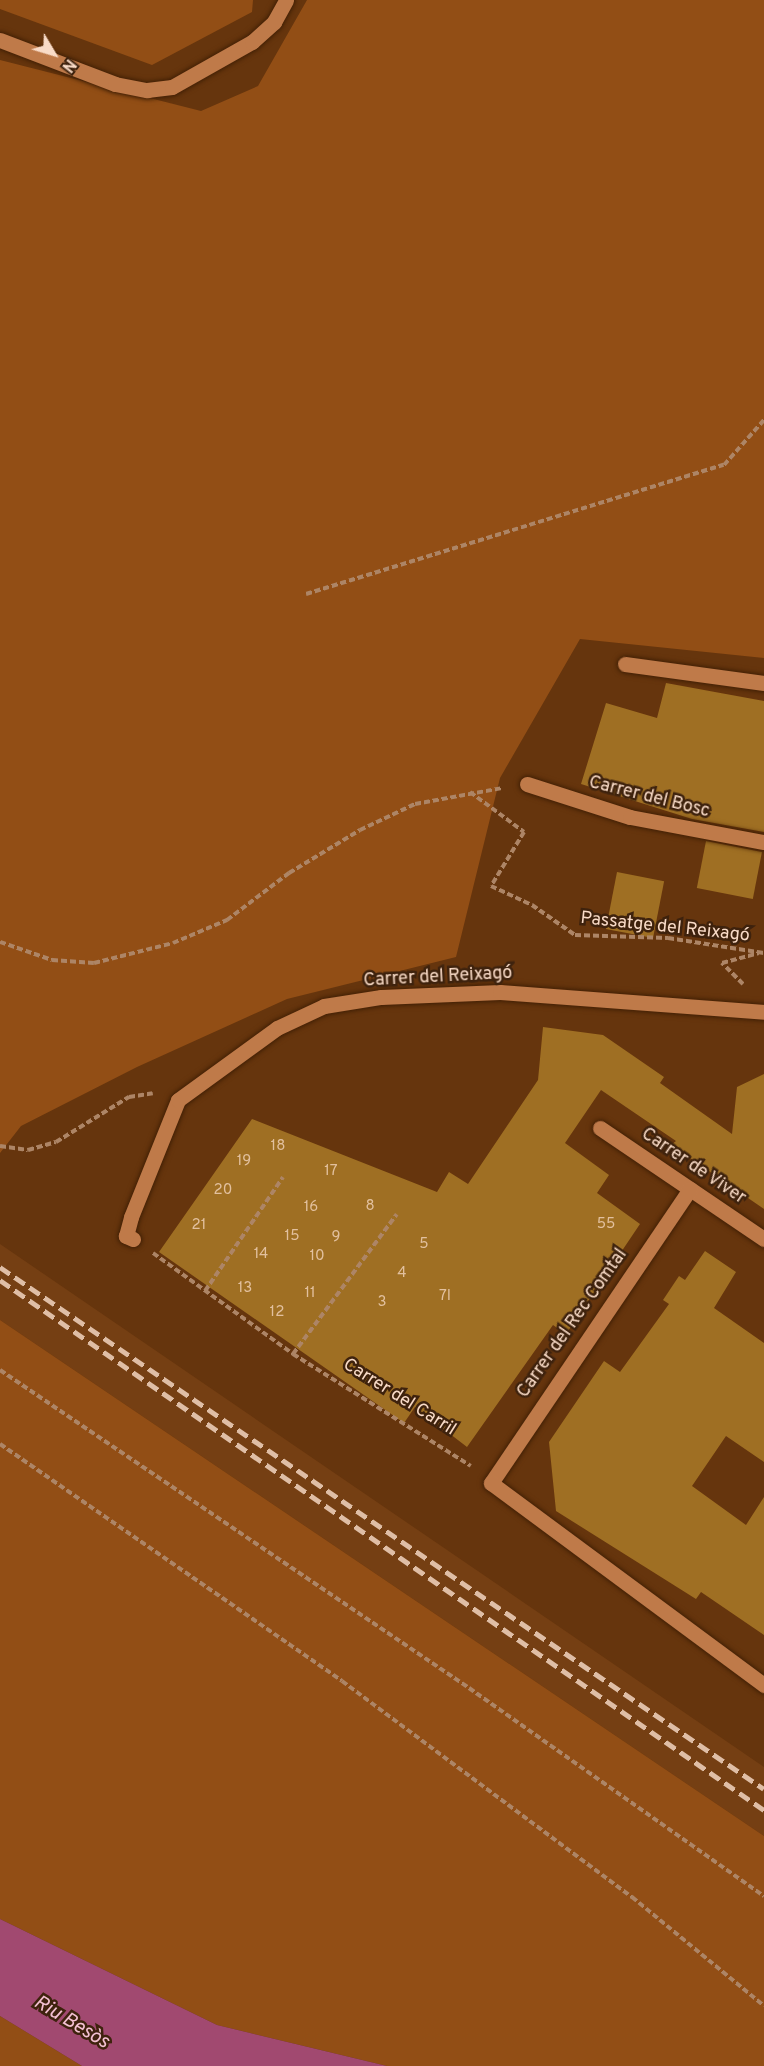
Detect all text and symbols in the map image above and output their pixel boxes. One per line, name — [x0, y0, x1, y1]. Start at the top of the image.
north arrow — [24, 24, 84, 84]
text: N — [57, 54, 80, 76]
street label: Carrer del Bosc — [586, 773, 712, 823]
street label: Passatge del Reixagó — [579, 908, 751, 948]
street label: Carrer del Reixagó — [363, 963, 513, 993]
street label: Carrer de Viver — [636, 1124, 750, 1210]
house number: 18 — [271, 1138, 285, 1156]
house number: 19 — [237, 1153, 251, 1171]
house number: 17 — [324, 1163, 338, 1181]
house number: 20 — [214, 1182, 232, 1200]
house number: 8 — [365, 1198, 375, 1216]
house number: 16 — [304, 1199, 318, 1217]
house number: 55 — [597, 1216, 615, 1234]
house number: 21 — [192, 1217, 206, 1235]
house number: 15 — [285, 1228, 299, 1246]
house number: 9 — [332, 1229, 340, 1247]
house number: 5 — [419, 1236, 429, 1254]
street label: Carrer del Rec Comtal — [513, 1245, 633, 1403]
house number: 14 — [254, 1246, 268, 1264]
house number: 10 — [309, 1248, 325, 1266]
house number: 4 — [397, 1265, 407, 1283]
house number: 13 — [238, 1280, 252, 1298]
house number: 11 — [304, 1285, 316, 1303]
house number: 7I — [439, 1288, 451, 1306]
house number: 3 — [377, 1294, 387, 1312]
house number: 12 — [270, 1304, 284, 1322]
street label: Carrer del Carril — [339, 1355, 459, 1441]
water label: Riu Besòs — [29, 1991, 113, 2055]

